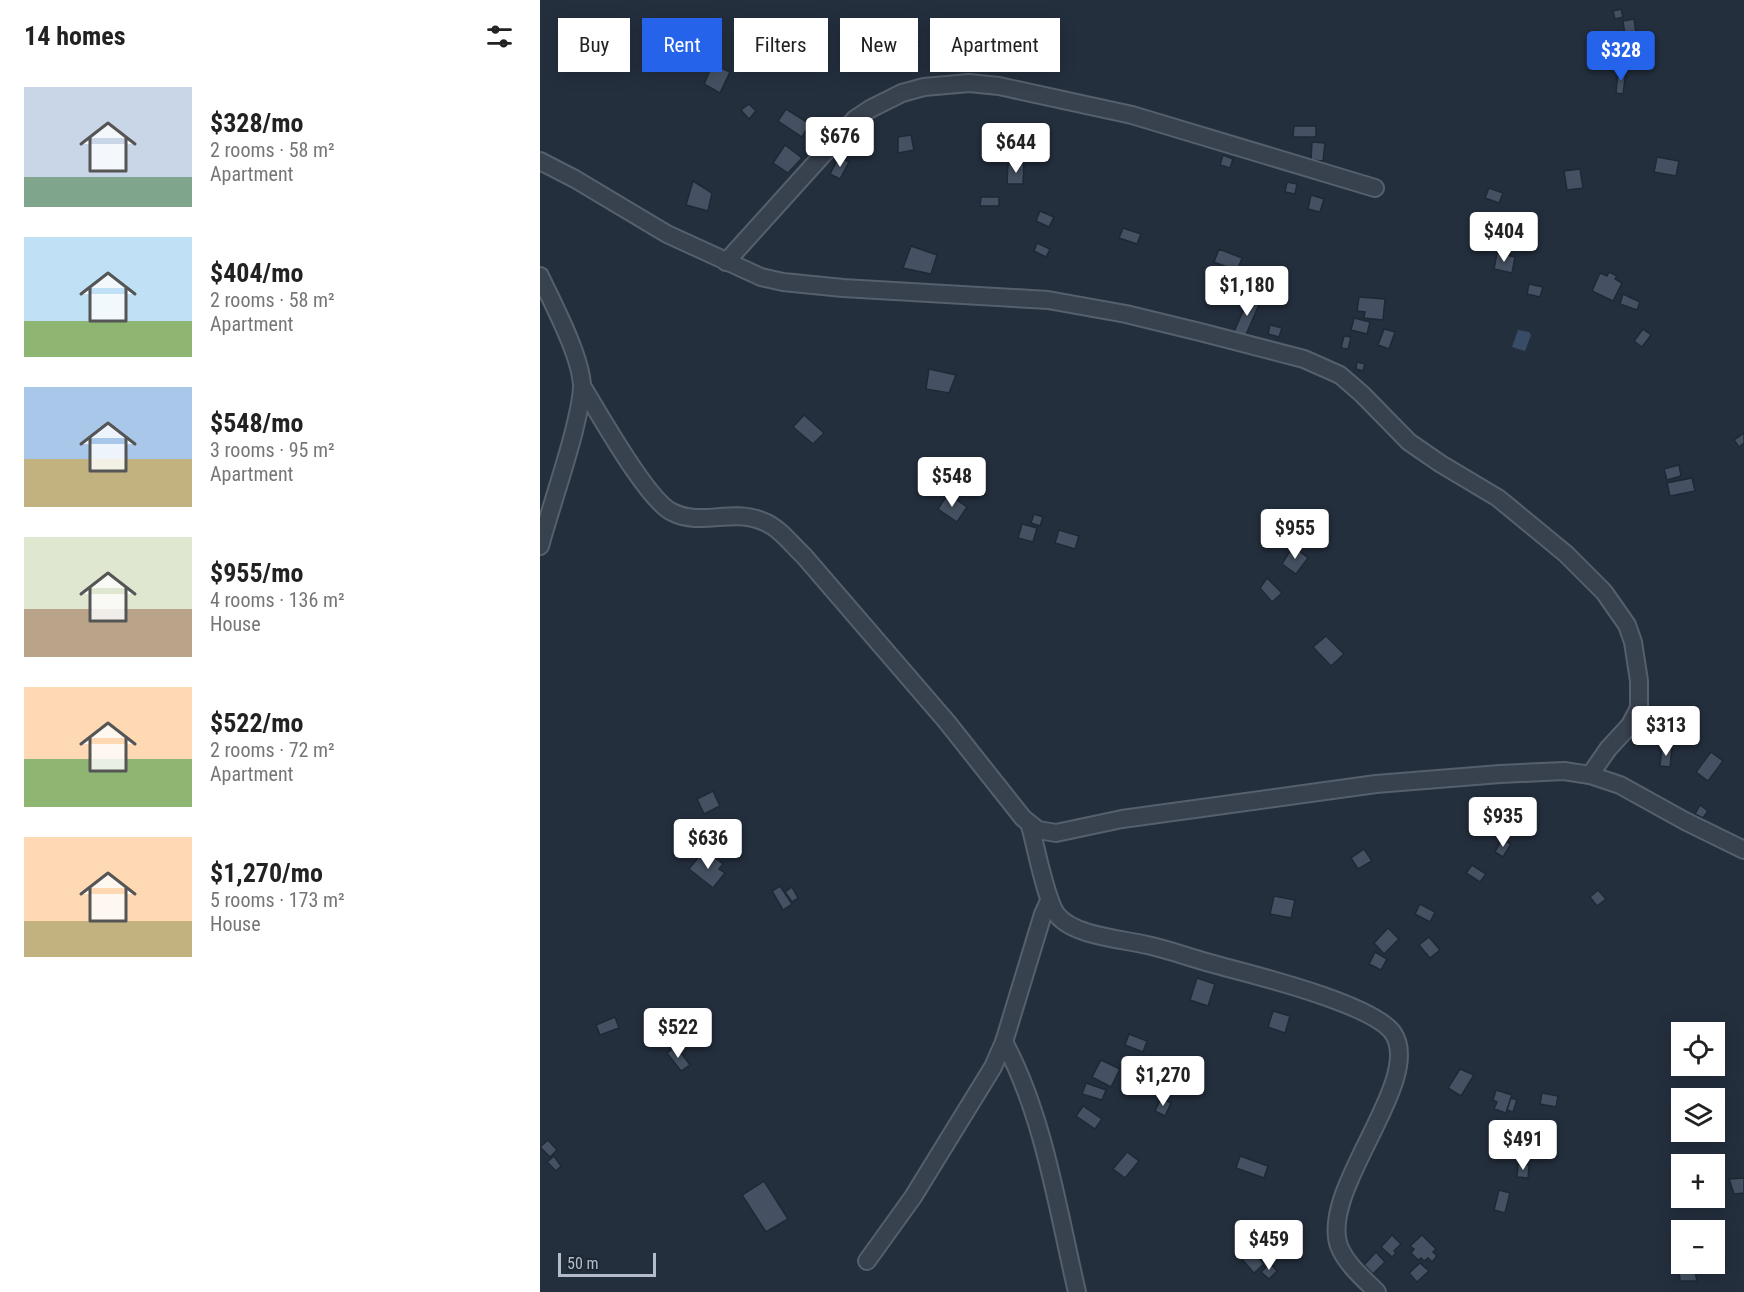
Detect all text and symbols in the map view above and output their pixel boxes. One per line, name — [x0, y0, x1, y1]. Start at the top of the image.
chip: Buy — [558, 18, 630, 72]
chip: Rent — [642, 18, 722, 72]
chip: Filters — [734, 18, 828, 72]
chip: New — [840, 18, 918, 72]
chip: Apartment — [930, 18, 1060, 72]
icon: filters — [483, 20, 516, 53]
text: 14 homes — [24, 21, 126, 51]
pin: $328 — [1585, 31, 1657, 82]
text: $328 — [1601, 38, 1641, 62]
text: $328/mo — [210, 108, 303, 138]
icon: home — [72, 111, 144, 183]
pin: $676 — [804, 117, 876, 168]
pin: $644 — [980, 123, 1052, 174]
text: $676 — [820, 124, 860, 148]
text: $644 — [996, 130, 1036, 154]
text: 2 rooms · 58 m² — [210, 138, 335, 162]
text: Apartment — [210, 162, 294, 186]
pin: $404 — [1468, 212, 1540, 263]
text: $404 — [1484, 219, 1524, 243]
text: $404/mo — [210, 258, 303, 288]
icon: home — [72, 261, 144, 333]
pin: $1,180 — [1198, 266, 1296, 317]
text: $1,180 — [1219, 273, 1275, 297]
text: 2 rooms · 58 m² — [210, 288, 335, 312]
text: Apartment — [210, 312, 294, 336]
text: $548/mo — [210, 408, 303, 438]
icon: home — [72, 411, 144, 483]
text: 3 rooms · 95 m² — [210, 438, 335, 462]
pin: $548 — [916, 457, 988, 508]
text: Apartment — [210, 462, 294, 486]
text: $548 — [932, 464, 972, 488]
pin: $955 — [1259, 509, 1331, 560]
text: $955 — [1275, 516, 1315, 540]
text: $955/mo — [210, 558, 303, 588]
icon: home — [72, 561, 144, 633]
text: 4 rooms · 136 m² — [210, 588, 345, 612]
text: House — [210, 612, 261, 636]
pin: $313 — [1630, 706, 1702, 757]
text: $522/mo — [210, 708, 303, 738]
icon: home — [72, 711, 144, 783]
text: $313 — [1646, 713, 1686, 737]
text: 2 rooms · 72 m² — [210, 738, 335, 762]
text: Apartment — [210, 762, 294, 786]
pin: $935 — [1467, 797, 1539, 848]
text: $935 — [1483, 804, 1523, 828]
pin: $636 — [672, 819, 744, 870]
text: $636 — [688, 826, 728, 850]
text: $1,270/mo — [210, 858, 323, 888]
icon: home — [72, 861, 144, 933]
text: 5 rooms · 173 m² — [210, 888, 345, 912]
text: House — [210, 912, 261, 936]
pin: $522 — [642, 1008, 714, 1059]
text: $522 — [658, 1015, 698, 1039]
map controls — [1671, 1022, 1725, 1274]
button: locate — [1671, 1022, 1725, 1076]
pin: $1,270 — [1114, 1056, 1212, 1107]
text: $1,270 — [1135, 1063, 1191, 1087]
button: layers — [1671, 1088, 1725, 1142]
pin: $491 — [1487, 1120, 1559, 1171]
text: $491 — [1503, 1127, 1543, 1151]
button: + — [1671, 1154, 1725, 1208]
pin: $459 — [1233, 1220, 1305, 1271]
button: − — [1671, 1220, 1725, 1274]
text: $459 — [1249, 1227, 1289, 1251]
scale bar — [558, 1250, 656, 1278]
text: 50 m — [567, 1254, 599, 1273]

